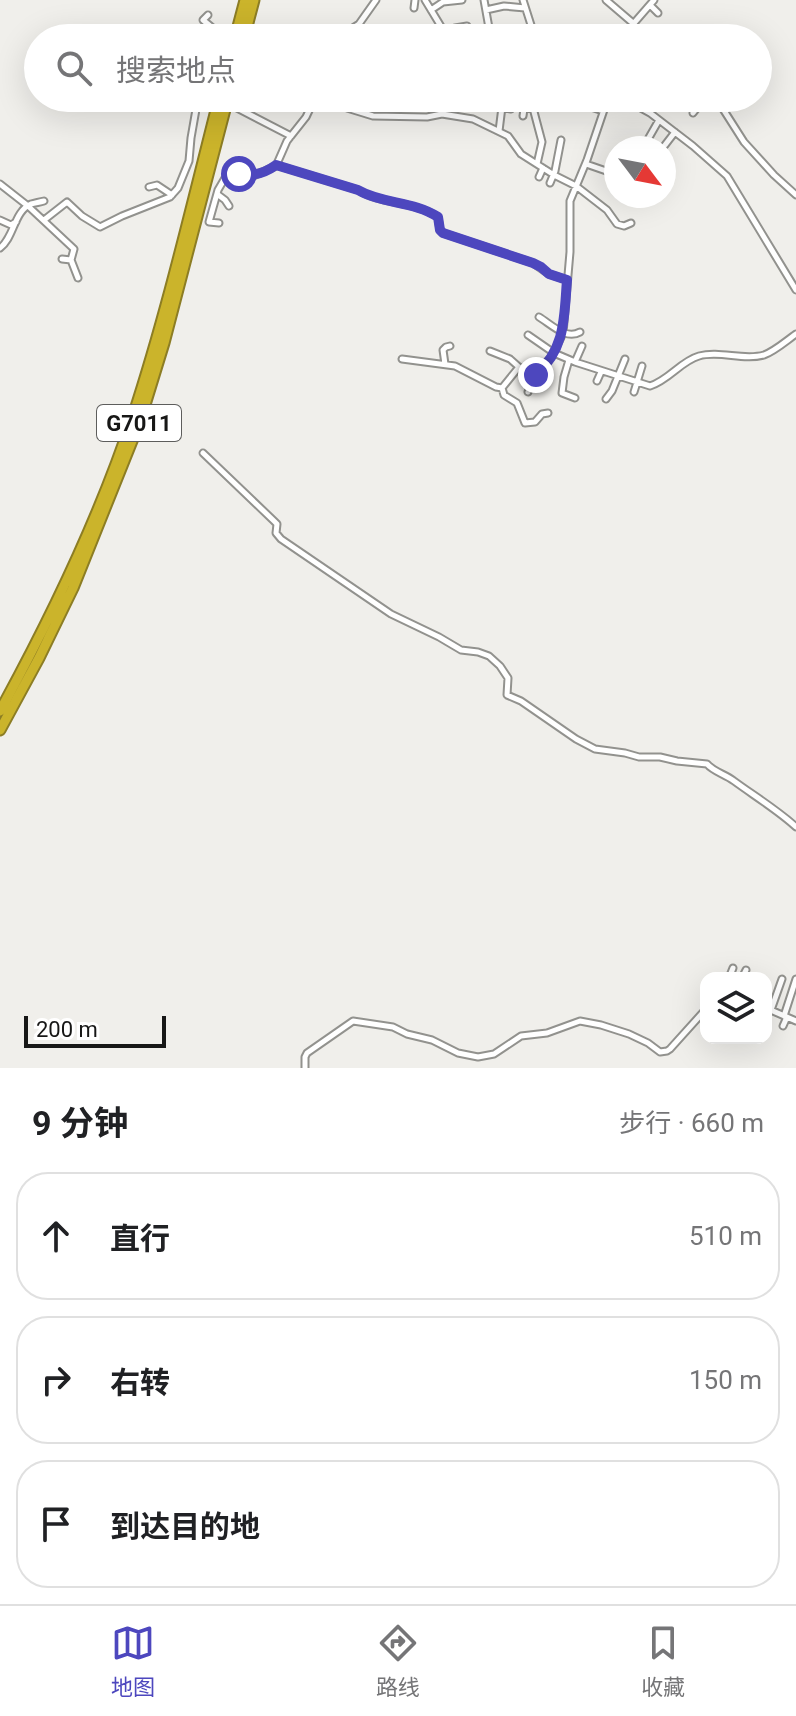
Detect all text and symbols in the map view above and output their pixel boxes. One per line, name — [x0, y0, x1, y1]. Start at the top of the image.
search box — [24, 24, 772, 112]
icon: search — [52, 46, 96, 90]
text: 搜索地点 — [116, 53, 236, 88]
north arrow — [604, 136, 676, 208]
route start — [221, 156, 257, 192]
route end — [518, 357, 554, 393]
road number: G7011 — [97, 405, 181, 441]
map controls — [700, 972, 772, 1044]
button: layers — [700, 972, 772, 1044]
scale bar — [24, 1012, 166, 1048]
text: 200 m — [36, 1017, 98, 1042]
text: 9 分钟 — [32, 1103, 128, 1143]
text: 步行 · 660 m — [619, 1108, 764, 1138]
icon: ahead — [34, 1214, 78, 1258]
text: 直行 — [110, 1221, 170, 1256]
text: 510 m — [689, 1221, 762, 1251]
icon: right — [34, 1358, 78, 1402]
text: 右转 — [110, 1365, 170, 1400]
text: 150 m — [689, 1365, 762, 1395]
icon: arrive — [34, 1502, 78, 1546]
text: 到达目的地 — [110, 1509, 260, 1544]
tab: 地图 — [111, 1621, 155, 1701]
tab: 路线 — [376, 1621, 420, 1701]
tab: 收藏 — [641, 1621, 685, 1701]

